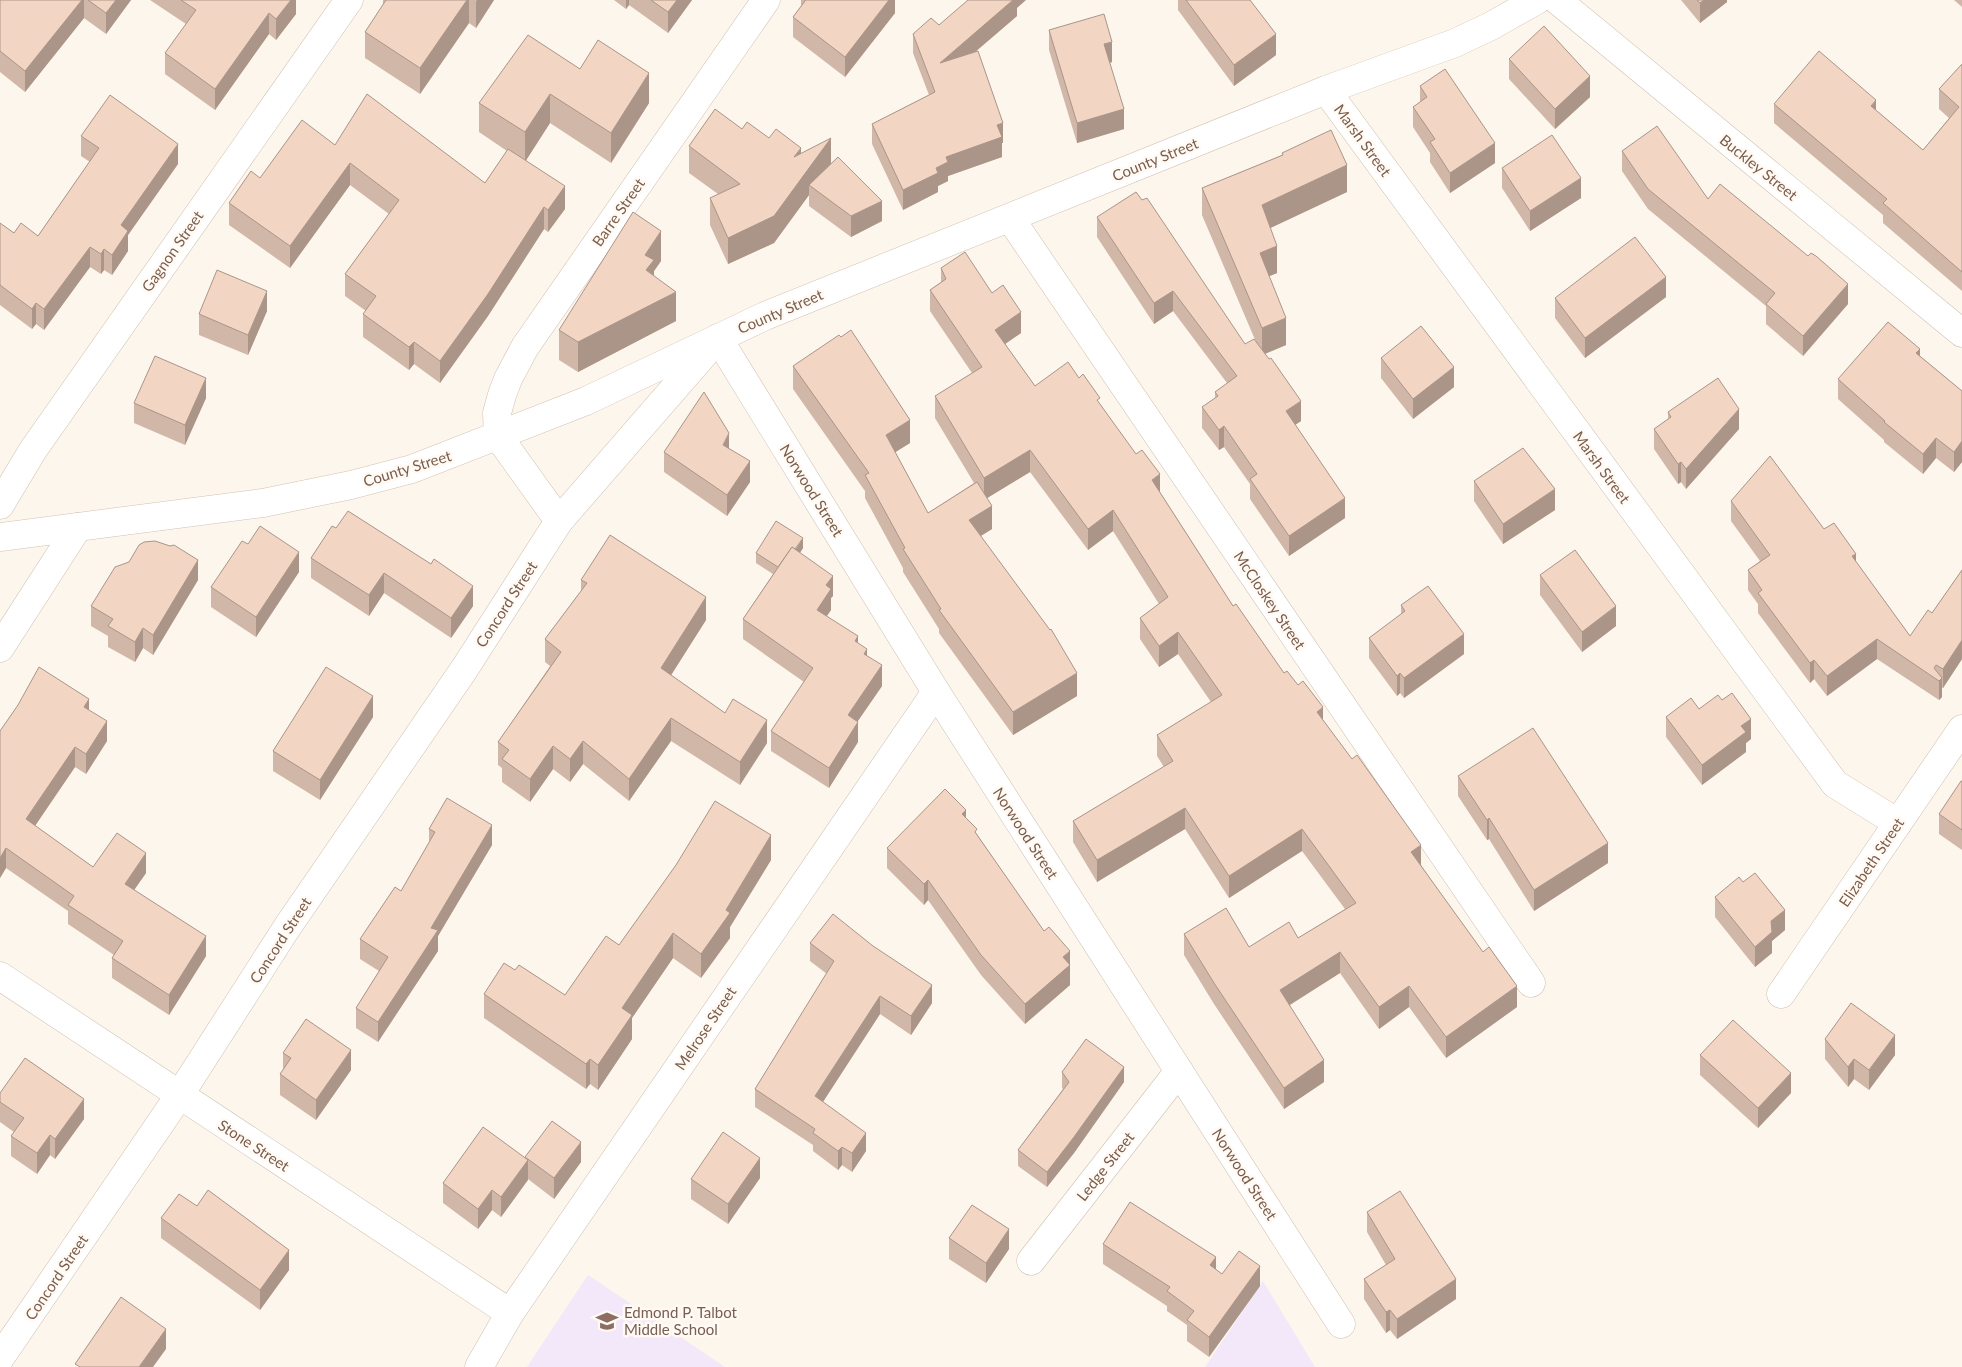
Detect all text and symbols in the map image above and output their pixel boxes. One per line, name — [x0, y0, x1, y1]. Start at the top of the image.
street label: Marsh Street — [1331, 100, 1396, 180]
street label: Buckley Street — [1717, 130, 1802, 204]
street label: County Street — [1109, 133, 1201, 184]
street label: Barre Street — [588, 174, 648, 249]
street label: Gagnon Street — [137, 207, 207, 295]
street label: County Street — [735, 285, 826, 337]
street label: Marsh Street — [1570, 427, 1635, 507]
street label: Norwood Street — [776, 440, 848, 540]
street label: County Street — [361, 446, 454, 490]
street label: McCloskey Street — [1230, 547, 1310, 653]
street label: Concord Street — [471, 557, 541, 650]
street label: Norwood Street — [990, 784, 1063, 883]
street label: Elizabeth Street — [1835, 814, 1908, 910]
street label: Concord Street — [245, 893, 315, 986]
street label: Melrose Street — [671, 982, 740, 1073]
street label: Stone Street — [215, 1115, 293, 1175]
street label: Norwood Street — [1209, 1125, 1282, 1224]
street label: Ledge Street — [1073, 1128, 1138, 1204]
street label: Concord Street — [21, 1230, 92, 1323]
place label: Edmond P. Talbot Middle School — [624, 1303, 738, 1338]
school or university icon: Edmond P. Talbot Middle School — [594, 1308, 620, 1334]

